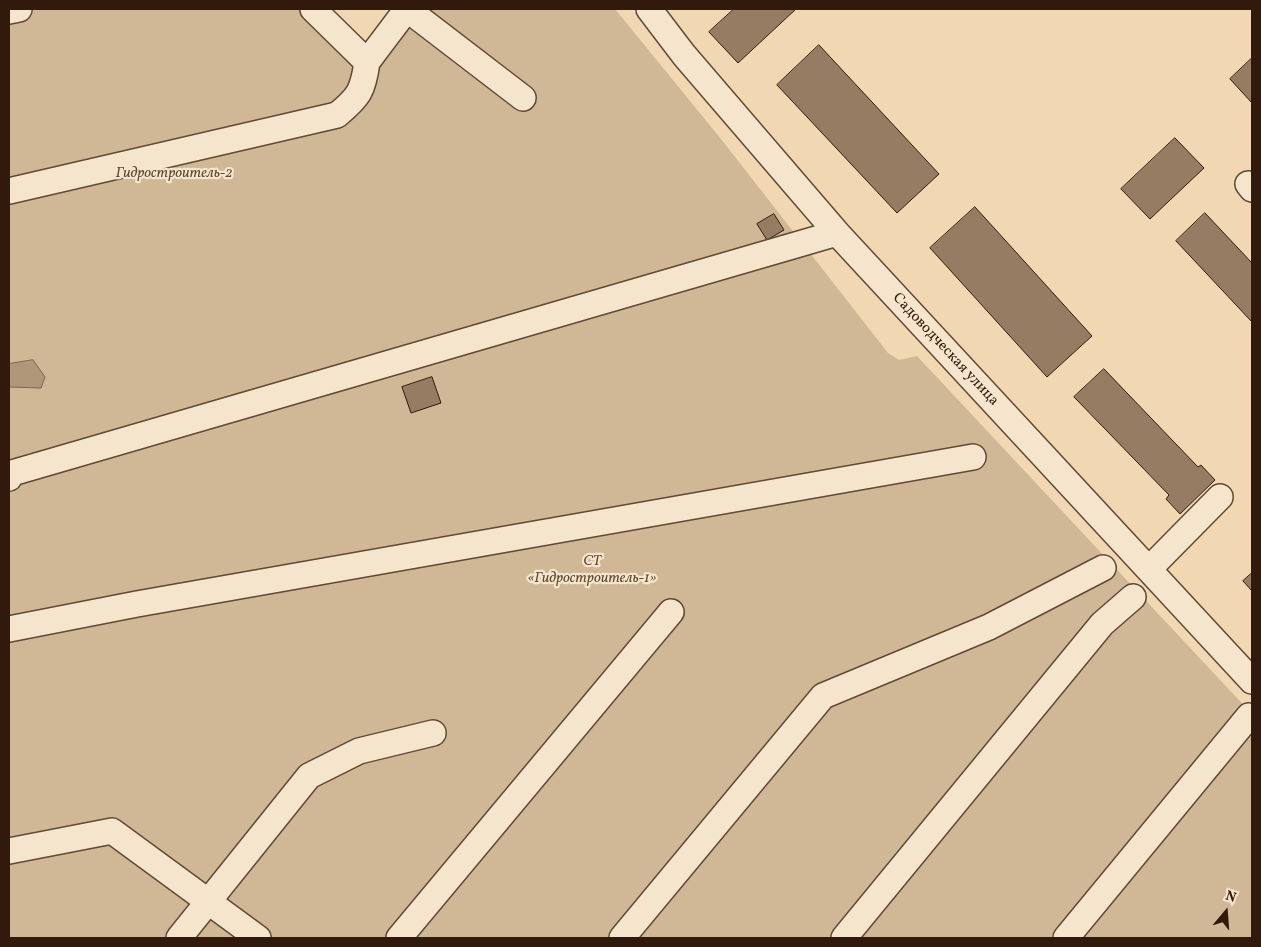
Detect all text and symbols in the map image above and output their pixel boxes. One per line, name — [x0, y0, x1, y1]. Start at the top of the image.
park label: Гидростроитель-2 — [115, 165, 233, 183]
street label: Садоводческая улица — [888, 290, 1002, 410]
park label: СТ «Гидростроитель-1» — [528, 553, 656, 588]
north arrow — [1201, 887, 1251, 937]
text: N — [1223, 887, 1239, 908]

